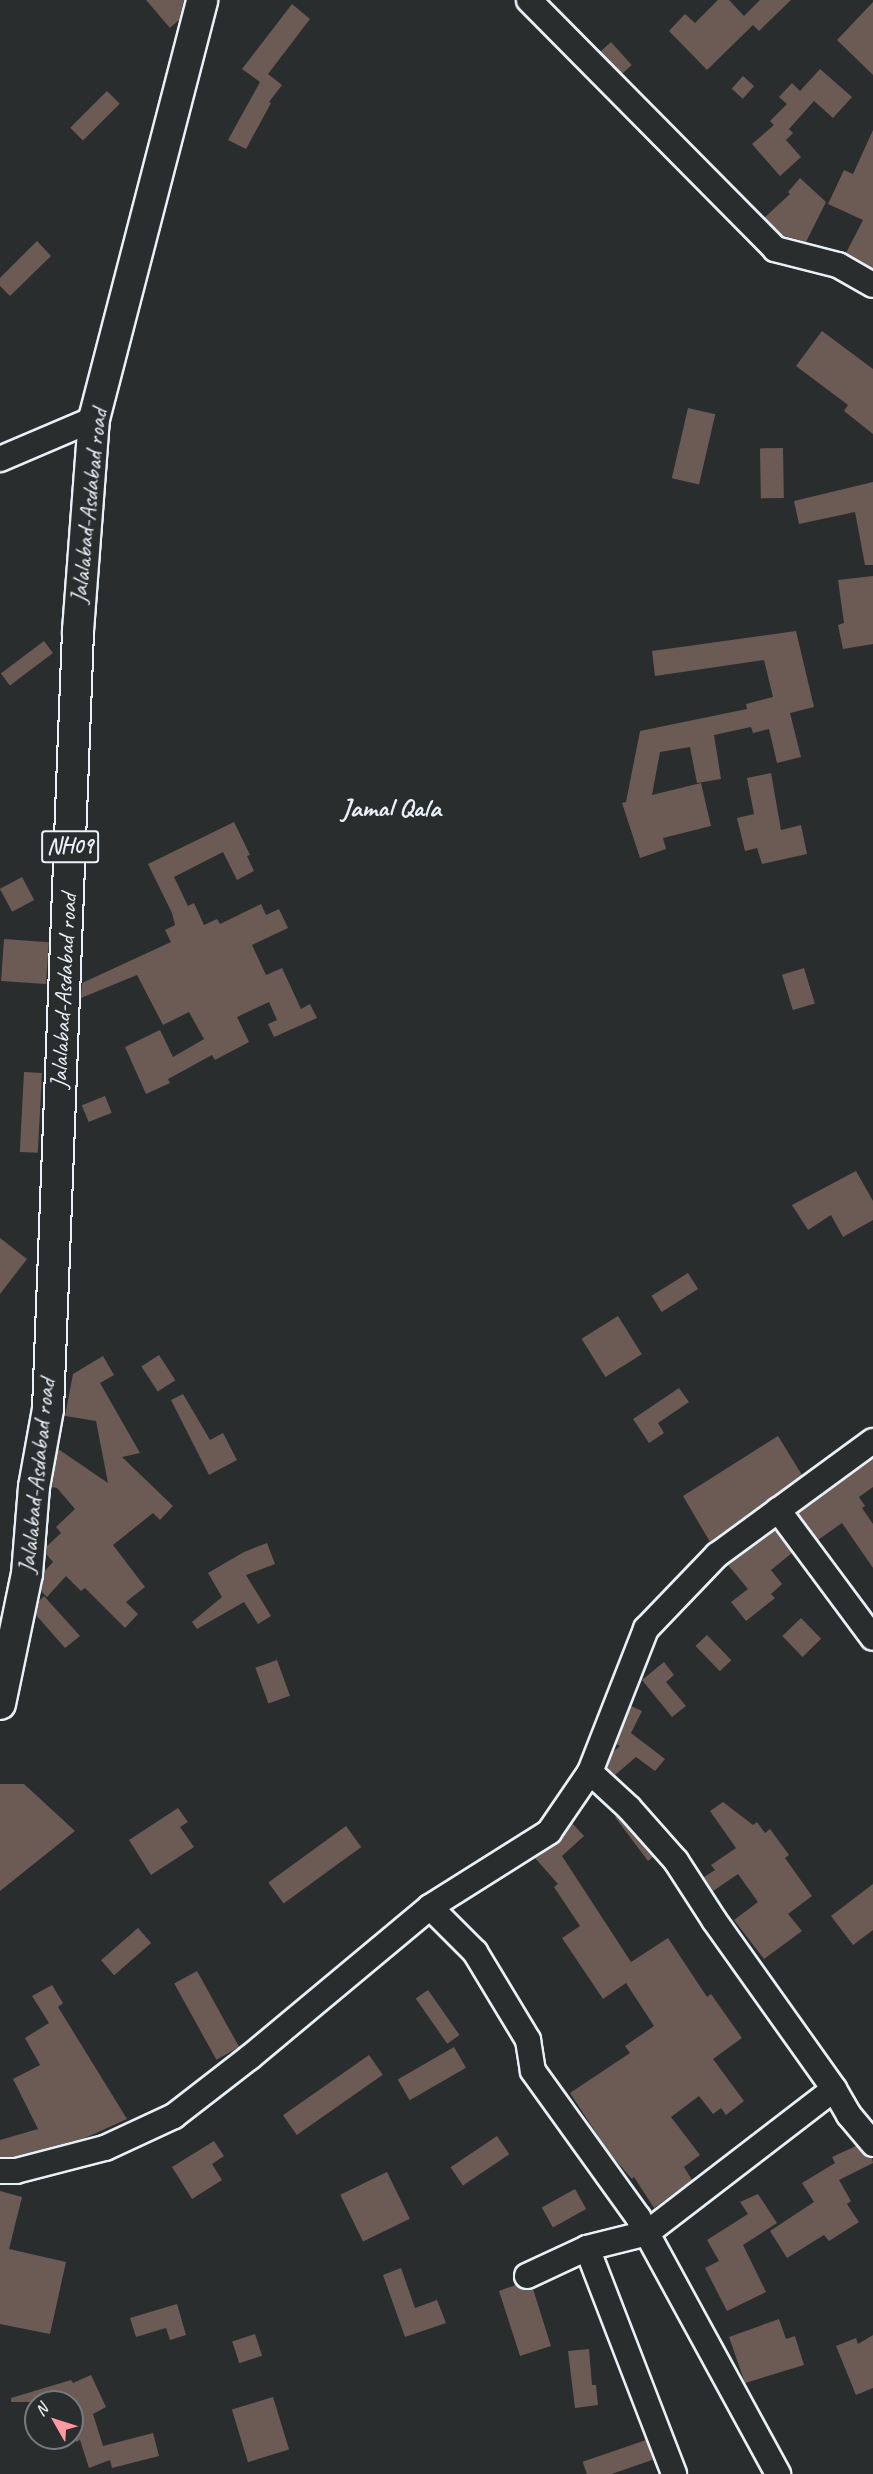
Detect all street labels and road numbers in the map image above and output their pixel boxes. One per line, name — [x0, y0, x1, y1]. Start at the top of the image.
street label: Jalalabad-Asdabad road — [65, 408, 113, 604]
road number: NH09 — [40, 828, 100, 866]
street label: Jalalabad-Asdabad road — [45, 893, 83, 1089]
street label: Jalalabad-Asdabad road — [13, 1378, 61, 1574]

